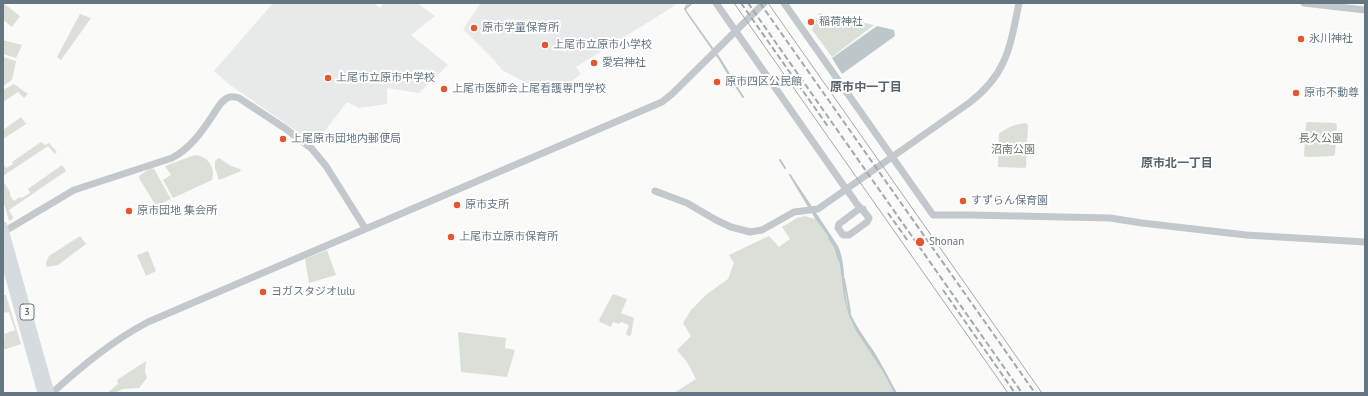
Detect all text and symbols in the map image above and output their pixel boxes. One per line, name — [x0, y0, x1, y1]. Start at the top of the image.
place label: 稲荷神社 — [819, 15, 863, 29]
marker: 稲荷神社 — [806, 17, 816, 27]
place label: 原市学童保育所 — [482, 21, 559, 35]
marker: 原市学童保育所 — [469, 23, 479, 33]
place label: 氷川神社 — [1309, 32, 1353, 46]
marker: 氷川神社 — [1296, 34, 1306, 44]
place label: 上尾市立原市小学校 — [553, 38, 652, 52]
marker: 上尾市立原市小学校 — [540, 40, 550, 50]
place label: 愛宕神社 — [602, 56, 646, 70]
marker: 愛宕神社 — [589, 58, 599, 68]
place label: 上尾市立原市中学校 — [336, 71, 435, 85]
marker: 上尾市立原市中学校 — [323, 73, 333, 83]
place label: 原市四区公民館 — [725, 75, 802, 89]
marker: 原市四区公民館 — [712, 77, 722, 87]
district label: 原市中一丁目 — [830, 81, 902, 95]
place label: 上尾市医師会上尾看護専門学校 — [452, 82, 606, 96]
marker: 上尾市医師会上尾看護専門学校 — [439, 84, 449, 94]
place label: 原市不動尊 — [1304, 86, 1359, 100]
marker: 原市不動尊 — [1291, 88, 1301, 98]
place label: 上尾原市団地内郵便局 — [291, 132, 401, 146]
park label: 長久公園 — [1299, 132, 1343, 146]
marker: 上尾原市団地内郵便局 — [278, 134, 288, 144]
park label: 沼南公園 — [991, 143, 1035, 157]
district label: 原市北一丁目 — [1141, 157, 1213, 171]
place label: すずらん保育園 — [971, 194, 1048, 208]
marker: すずらん保育園 — [958, 196, 968, 206]
place label: 原市支所 — [465, 198, 509, 212]
marker: 原市支所 — [452, 200, 462, 210]
place label: 原市団地 集会所 — [137, 204, 217, 218]
marker: 原市団地 集会所 — [124, 206, 134, 216]
place label: 上尾市立原市保育所 — [459, 230, 558, 244]
marker: 上尾市立原市保育所 — [446, 232, 456, 242]
place label: Shonan — [929, 235, 964, 249]
marker: Shonan — [914, 236, 926, 248]
place label: ヨガスタジオlulu — [271, 285, 355, 299]
marker: ヨガスタジオlulu — [258, 287, 268, 297]
road number: 3 — [20, 304, 34, 320]

